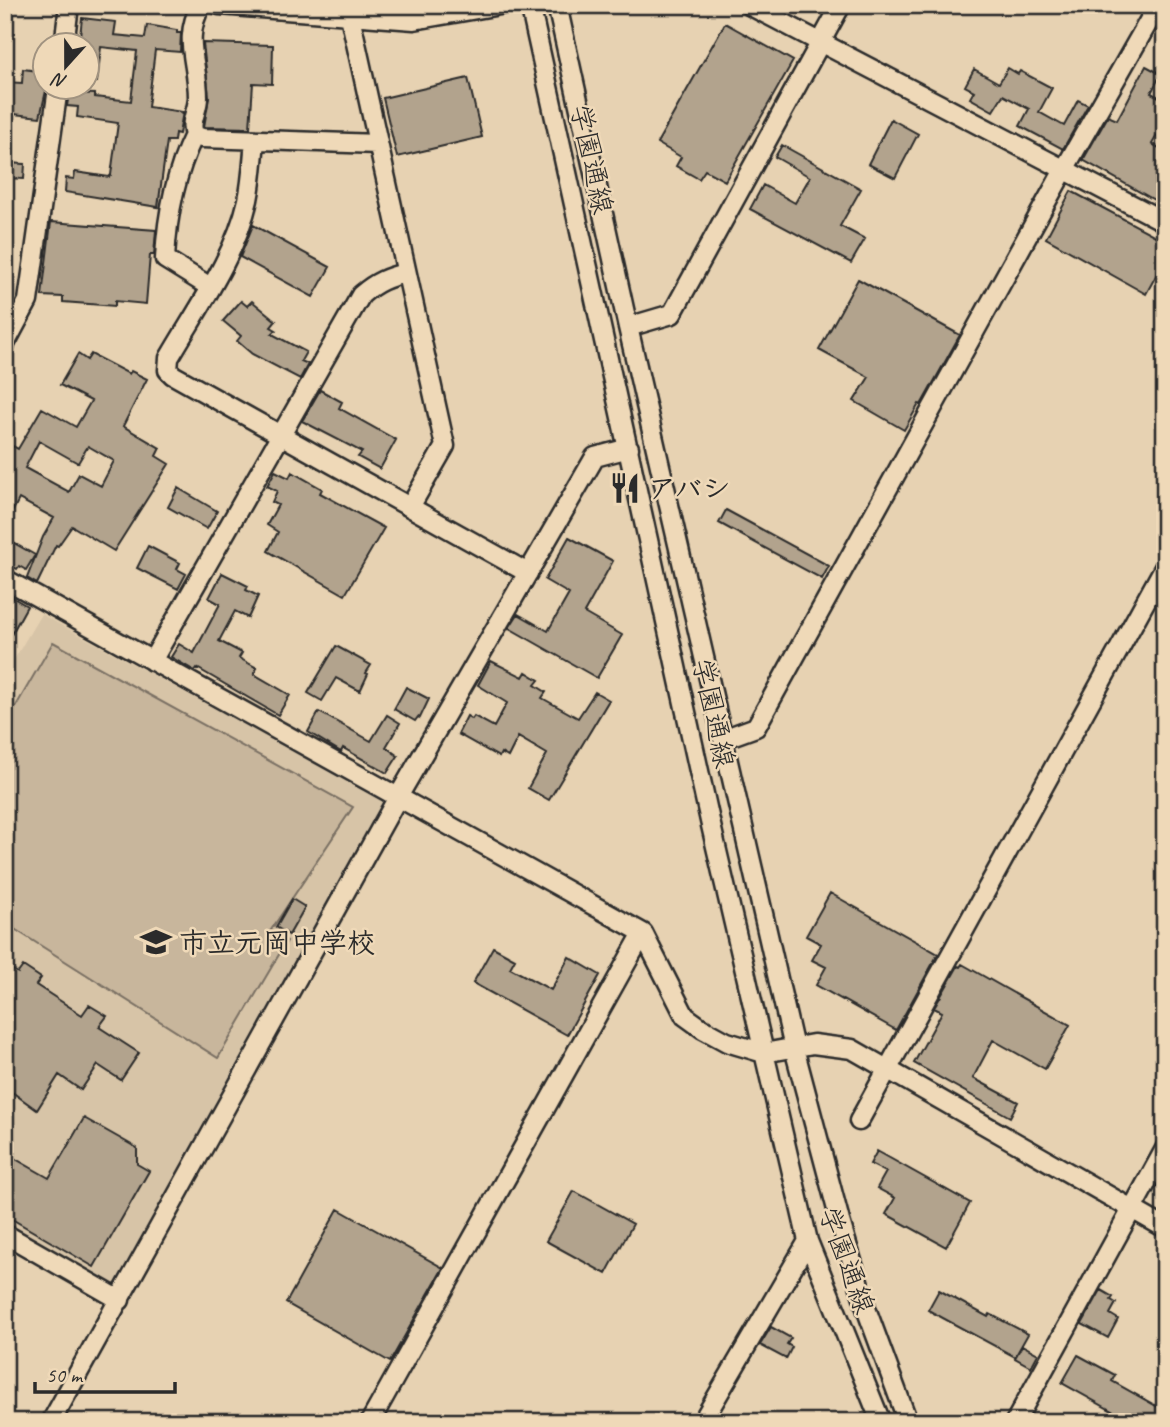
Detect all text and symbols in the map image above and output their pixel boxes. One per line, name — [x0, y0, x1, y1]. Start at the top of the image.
north arrow — [32, 32, 102, 102]
text: N — [47, 66, 70, 94]
street label: 学園通線 — [563, 101, 621, 217]
restaurant icon: アバシ — [608, 471, 642, 505]
place label: アバシ — [648, 471, 730, 506]
street label: 学園通線 — [685, 655, 743, 771]
school or university icon: 市立元岡中学校 — [139, 925, 173, 959]
place label: 市立元岡中学校 — [179, 925, 375, 960]
street label: 学園通線 — [811, 1201, 883, 1319]
scale bar — [35, 1350, 175, 1394]
text: 50 m — [46, 1362, 84, 1388]

